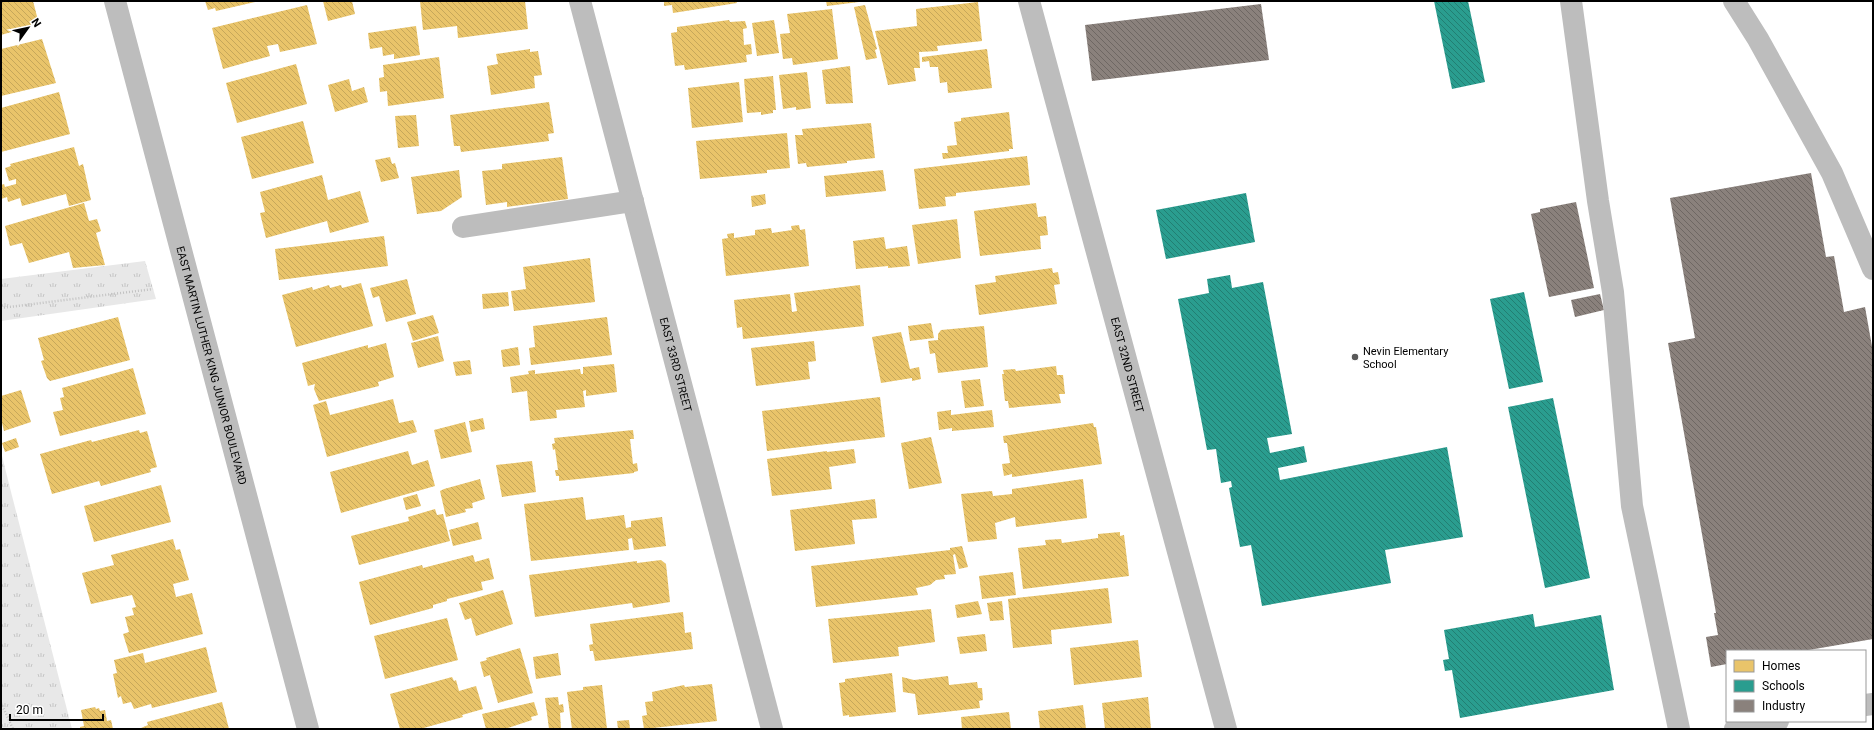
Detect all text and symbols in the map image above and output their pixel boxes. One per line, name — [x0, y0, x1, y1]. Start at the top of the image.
north arrow — [8, 8, 48, 48]
text: N — [28, 16, 44, 30]
street label: EAST MARTIN LUTHER KING JUNIOR BOULEVARD — [174, 245, 249, 486]
street label: EAST 33RD STREET — [657, 316, 695, 414]
street label: EAST 32ND STREET — [1108, 316, 1147, 414]
place label: Nevin Elementary School — [1363, 345, 1449, 371]
marker: Nevin Elementary School — [1350, 352, 1360, 362]
legend — [1726, 650, 1866, 722]
text: Homes — [1762, 659, 1800, 673]
text: Schools — [1762, 679, 1805, 693]
scale bar — [10, 696, 103, 722]
text: Industry — [1762, 699, 1806, 713]
text: 20 m — [16, 703, 43, 717]

